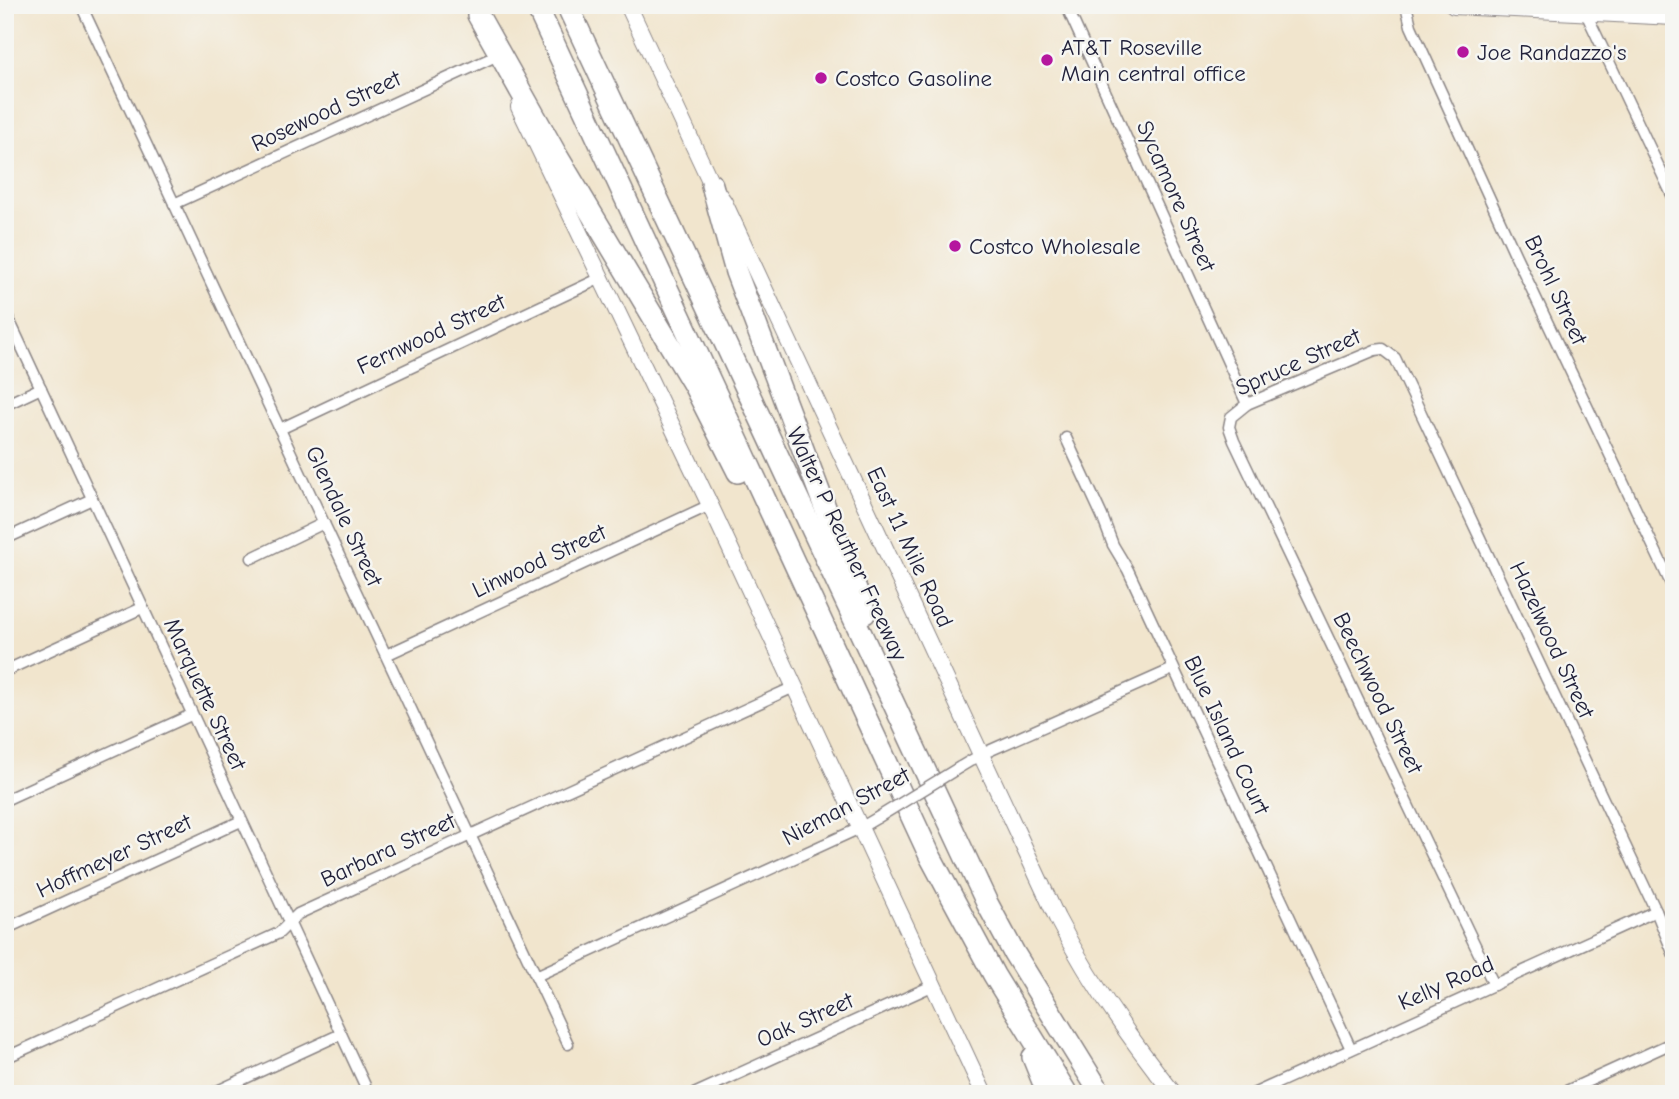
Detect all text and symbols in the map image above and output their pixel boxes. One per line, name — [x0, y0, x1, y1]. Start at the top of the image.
place label: AT&T Roseville Main central office — [1061, 34, 1246, 87]
place label: Joe Randazzo's — [1477, 39, 1627, 66]
marker: Joe Randazzo's — [1455, 44, 1471, 60]
marker: AT&T Roseville Main central office — [1039, 52, 1055, 68]
street label: Rosewood Street — [247, 64, 406, 157]
place label: Costco Gasoline — [835, 65, 992, 92]
marker: Costco Gasoline — [813, 70, 829, 86]
street label: Sycamore Street — [1131, 116, 1222, 277]
street label: Brohl Street — [1519, 231, 1594, 350]
place label: Costco Wholesale — [969, 233, 1140, 260]
marker: Costco Wholesale — [947, 238, 963, 254]
street label: Fernwood Street — [353, 287, 511, 380]
street label: Spruce Street — [1231, 322, 1366, 402]
street label: Walter P Reuther Freeway — [781, 423, 913, 666]
street label: Glendale Street — [300, 442, 389, 592]
street label: East 11 Mile Road — [861, 463, 959, 631]
street label: Linwood Street — [468, 518, 612, 604]
street label: Hazelwood Street — [1504, 557, 1601, 724]
street label: Beechwood Street — [1327, 608, 1429, 779]
street label: Marquette Street — [158, 614, 253, 775]
street label: Blue Island Court — [1178, 651, 1276, 820]
street label: Nieman Street — [778, 760, 916, 851]
street label: Barbara Street — [316, 806, 461, 893]
street label: Hoffmeyer Street — [32, 808, 197, 904]
street label: Kelly Road — [1394, 950, 1498, 1016]
street label: Oak Street — [752, 986, 859, 1053]

